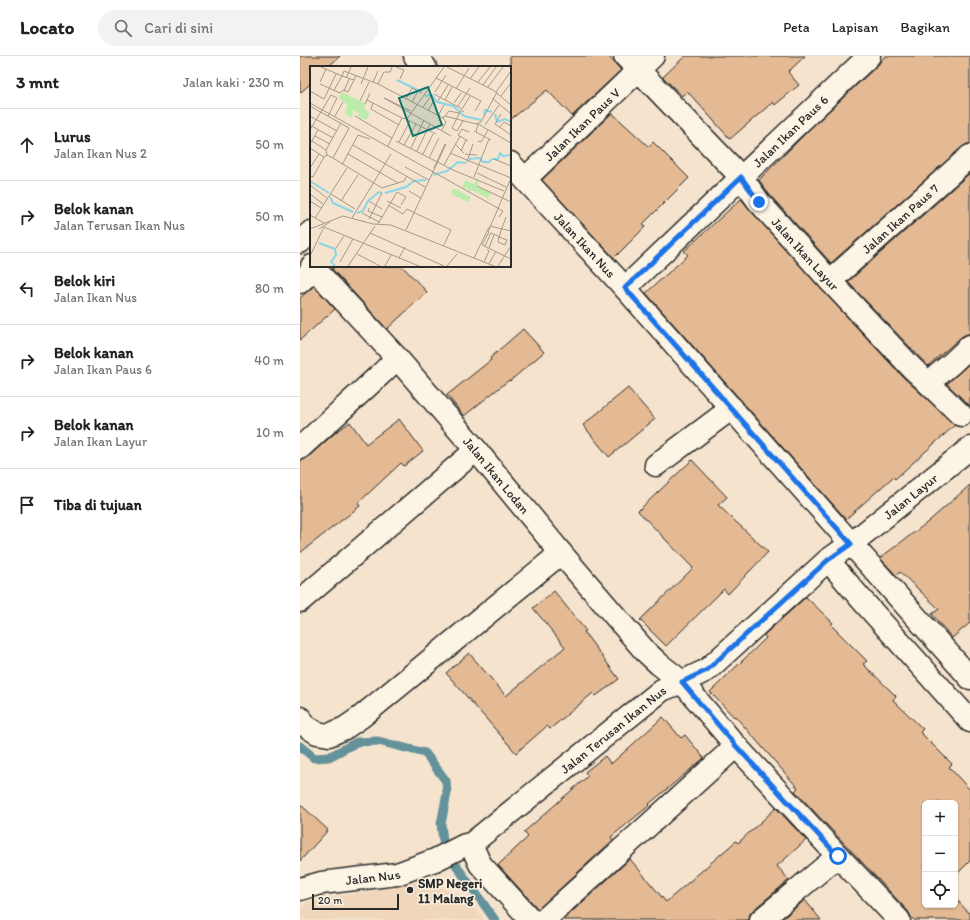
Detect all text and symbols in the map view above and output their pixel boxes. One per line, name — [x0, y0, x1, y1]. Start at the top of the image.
search box — [98, 10, 378, 46]
text: Locato — [20, 16, 74, 39]
icon: search — [112, 17, 134, 39]
text: Cari di sini — [144, 19, 213, 37]
text: Peta — [783, 19, 810, 36]
text: Lapisan — [832, 19, 879, 36]
text: Bagikan — [901, 19, 950, 36]
inset map — [310, 66, 511, 267]
text: 3 mnt — [16, 72, 59, 92]
text: Jalan kaki · 230 m — [183, 75, 284, 90]
street label: Jalan Ikan Paus V — [541, 85, 623, 164]
street label: Jalan Ikan Paus 6 — [750, 92, 831, 170]
text: Lurus — [54, 128, 91, 146]
icon: ahead — [16, 134, 38, 156]
text: 50 m — [255, 137, 284, 152]
text: Jalan Ikan Nus 2 — [54, 146, 147, 161]
street label: Jalan Ikan Paus 7 — [859, 180, 942, 257]
route end — [750, 193, 768, 211]
text: Belok kanan — [54, 200, 134, 218]
icon: right — [16, 206, 38, 228]
text: 50 m — [255, 209, 284, 224]
street label: Jalan Ikan Nus — [551, 209, 619, 281]
street label: Jalan Ikan Layur — [768, 214, 842, 294]
text: Jalan Terusan Ikan Nus — [54, 218, 185, 233]
text: Belok kiri — [54, 272, 115, 290]
icon: left — [16, 278, 38, 300]
text: 80 m — [255, 281, 284, 296]
text: Jalan Ikan Nus — [54, 290, 137, 305]
text: Belok kanan — [54, 344, 134, 362]
icon: right — [16, 350, 38, 372]
text: 40 m — [254, 353, 284, 368]
text: Jalan Ikan Paus 6 — [54, 362, 152, 377]
text: Belok kanan — [54, 416, 134, 434]
icon: right — [16, 422, 38, 444]
text: 10 m — [256, 425, 284, 440]
text: Jalan Ikan Layur — [54, 434, 147, 449]
street label: Jalan Ikan Lodan — [460, 434, 533, 517]
street label: Jalan Layur — [881, 470, 941, 523]
icon: arrive — [16, 494, 38, 516]
text: Tiba di tujuan — [54, 496, 142, 514]
street label: Jalan Terusan Ikan Nus — [558, 683, 669, 777]
map controls — [922, 800, 958, 908]
button: + — [922, 800, 958, 836]
button: − — [922, 836, 958, 872]
route start — [829, 847, 847, 865]
street label: Jalan Nus — [345, 866, 403, 888]
button: locate — [922, 872, 958, 908]
place label: SMP Negeri 11 Malang — [418, 876, 482, 907]
marker: SMP Negeri 11 Malang — [405, 885, 415, 895]
scale bar — [312, 892, 399, 911]
text: 20 m — [318, 894, 342, 907]

